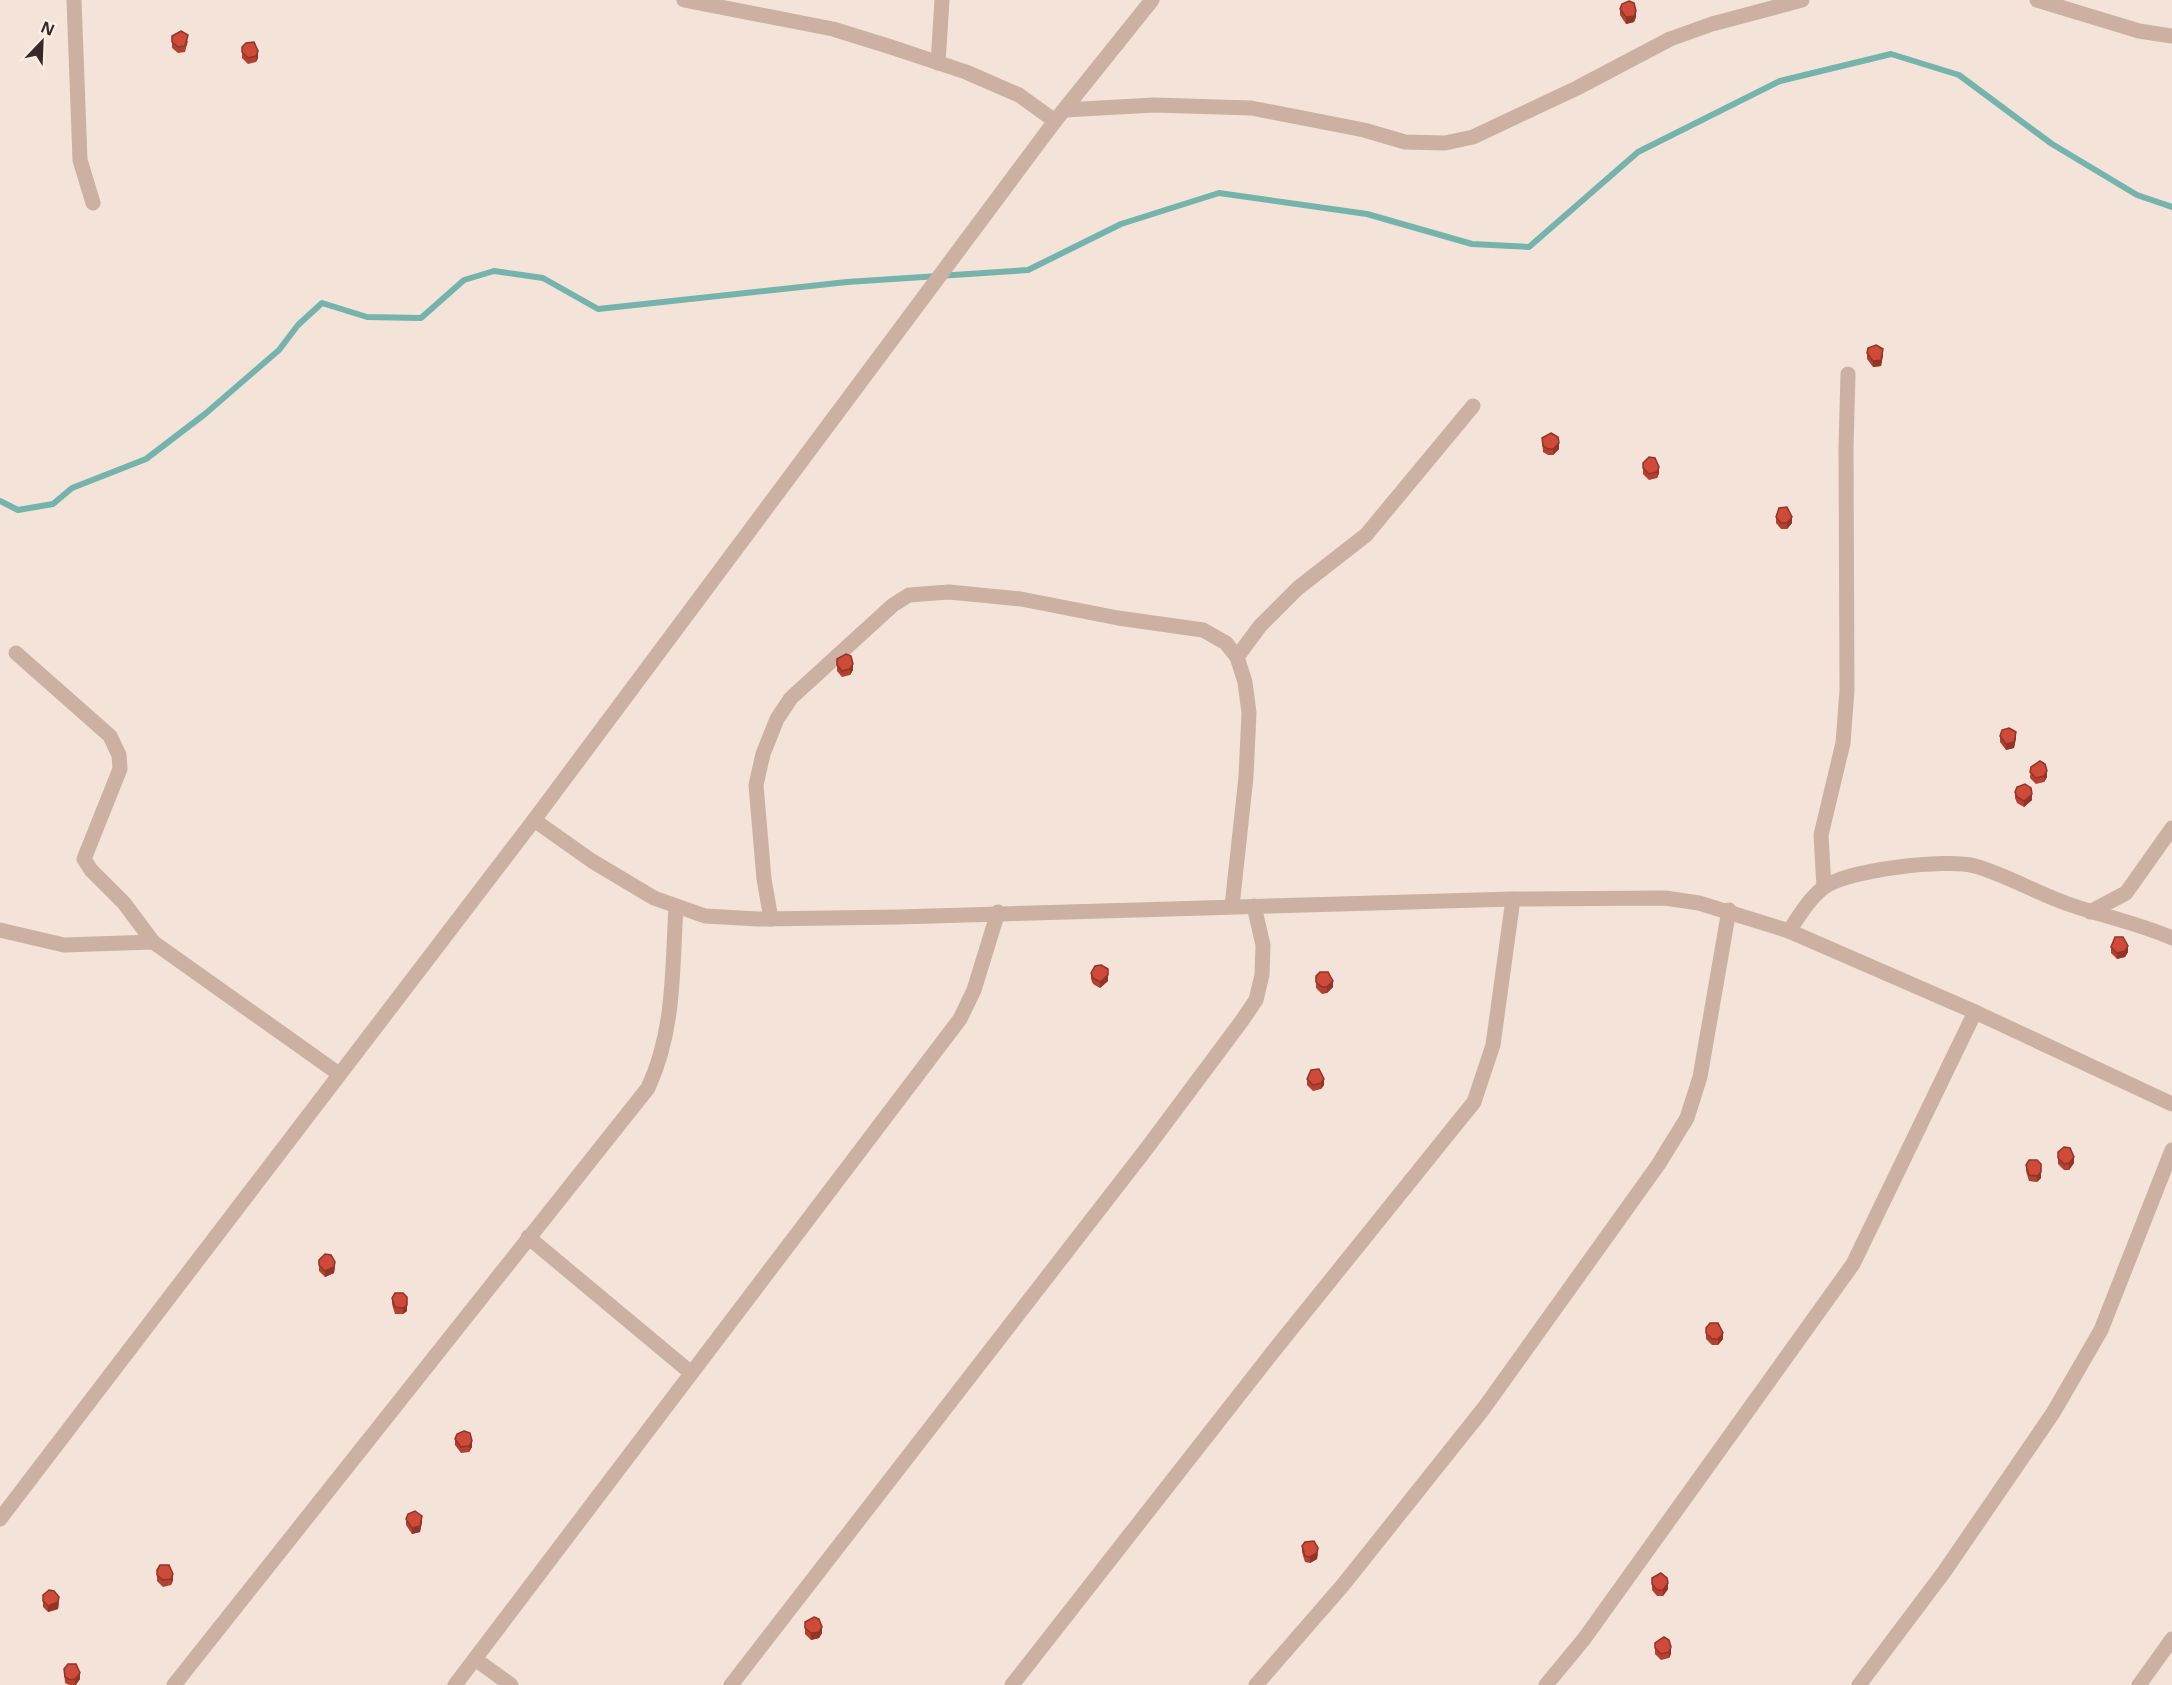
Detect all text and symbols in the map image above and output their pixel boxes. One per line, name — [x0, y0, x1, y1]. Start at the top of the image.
north arrow — [12, 12, 72, 72]
text: N — [38, 16, 58, 41]

